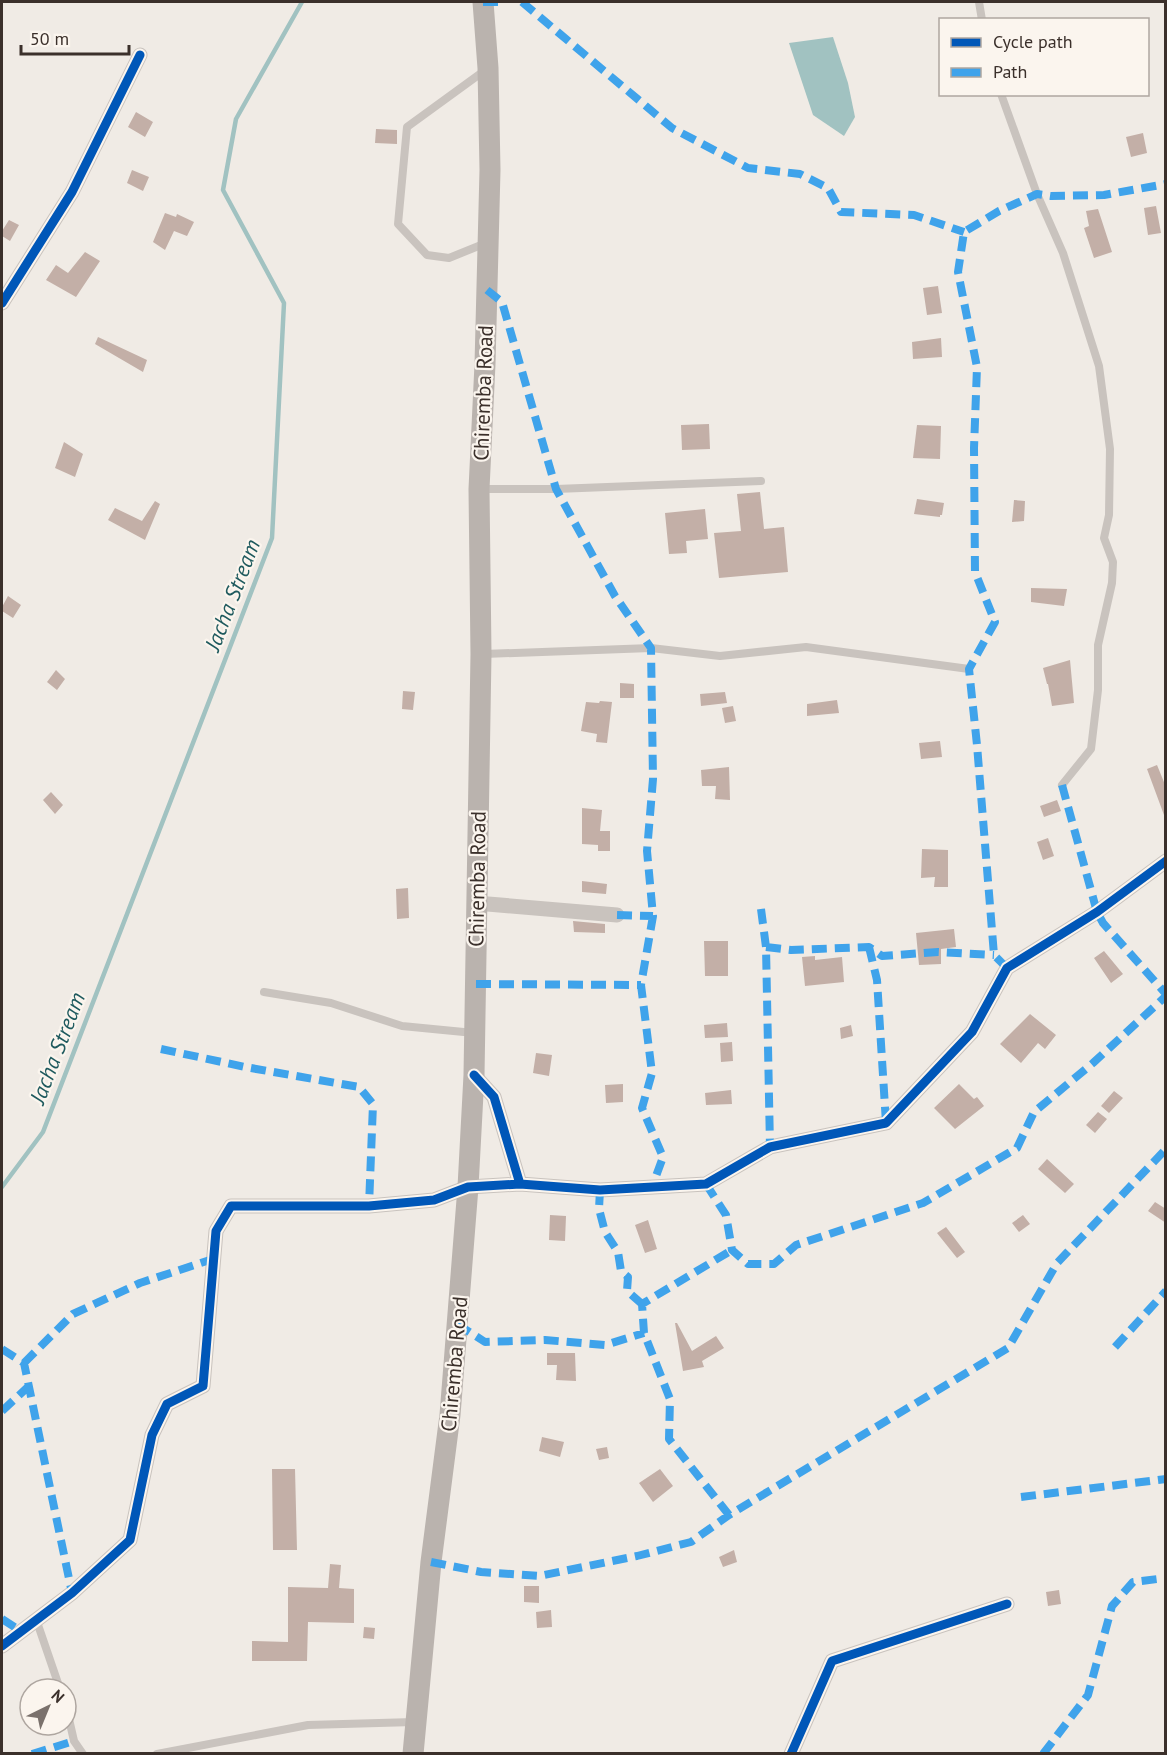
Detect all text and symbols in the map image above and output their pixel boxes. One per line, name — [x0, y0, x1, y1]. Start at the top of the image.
scale bar — [21, 18, 129, 56]
legend — [939, 18, 1149, 96]
text: 50 m — [30, 27, 69, 50]
text: Cycle path — [993, 30, 1073, 53]
text: Path — [993, 60, 1027, 83]
street label: Chiremba Road — [467, 325, 499, 461]
water label: Jacha Stream — [197, 535, 266, 657]
street label: Chiremba Road — [462, 811, 492, 947]
water label: Jacha Stream — [22, 988, 91, 1110]
street label: Chiremba Road — [435, 1295, 473, 1433]
north arrow — [18, 1677, 78, 1737]
text: N — [48, 1685, 69, 1707]

